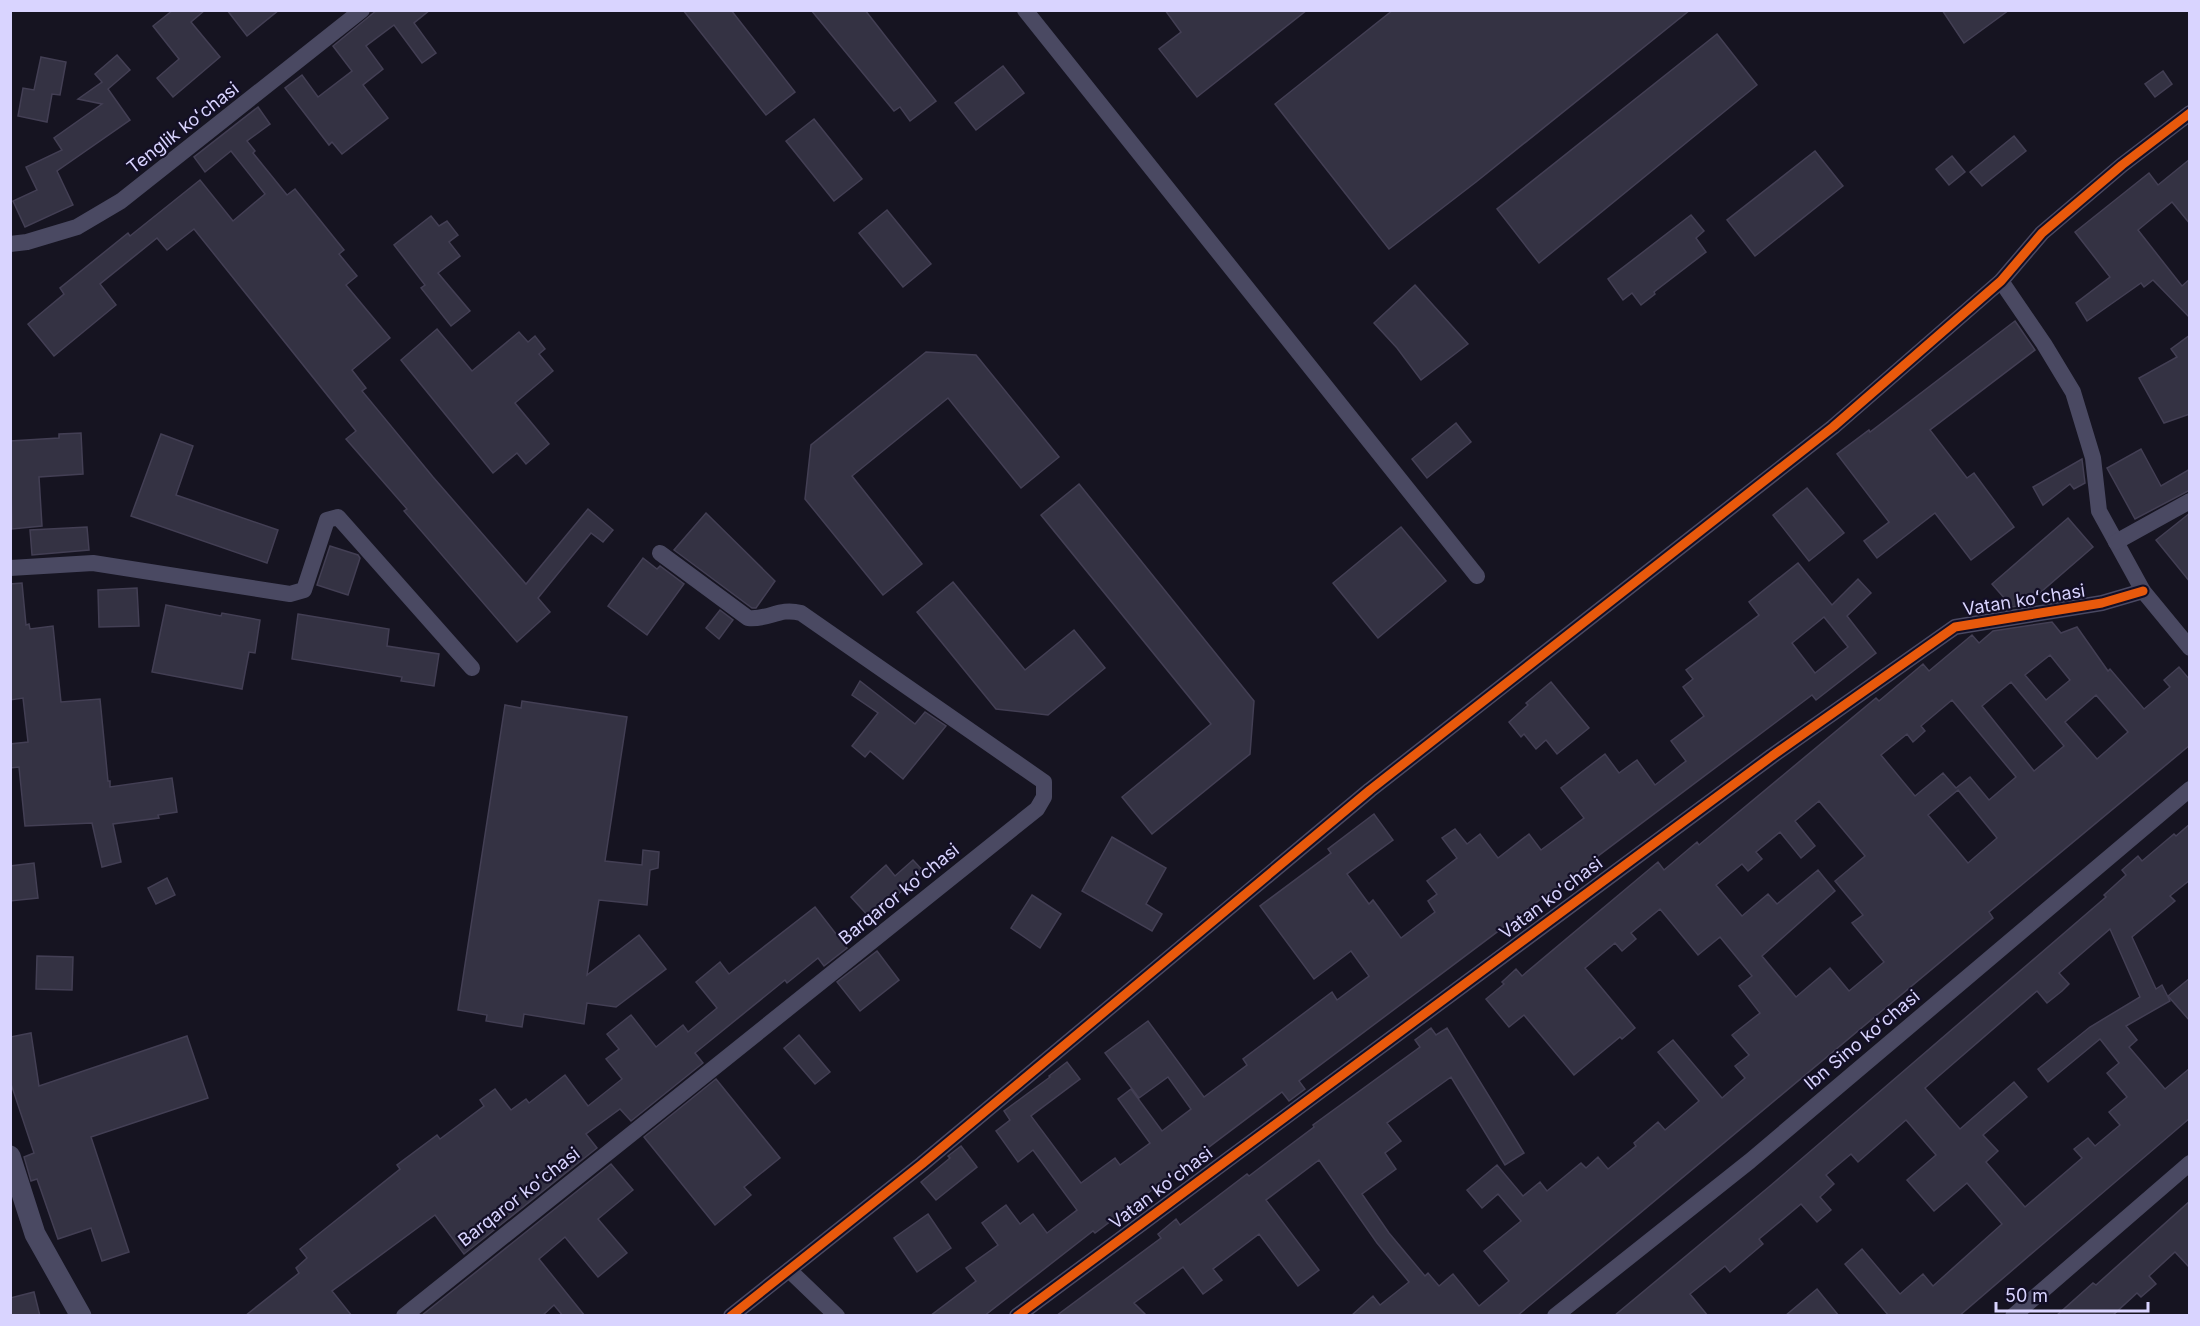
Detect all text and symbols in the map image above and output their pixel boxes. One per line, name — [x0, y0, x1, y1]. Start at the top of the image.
street label: Tenglik koʻchasi — [123, 77, 243, 178]
street label: Vatan koʻchasi — [1961, 579, 2087, 620]
street label: Barqaror koʻchasi — [834, 839, 963, 949]
street label: Vatan koʻchasi — [1495, 852, 1606, 943]
street label: Ibn Sino koʻchasi — [1800, 985, 1924, 1094]
street label: Vatan koʻchasi — [1105, 1142, 1216, 1233]
street label: Barqaror koʻchasi — [454, 1143, 584, 1251]
scale bar — [1996, 1275, 2148, 1313]
text: 50 m — [2005, 1285, 2048, 1306]

